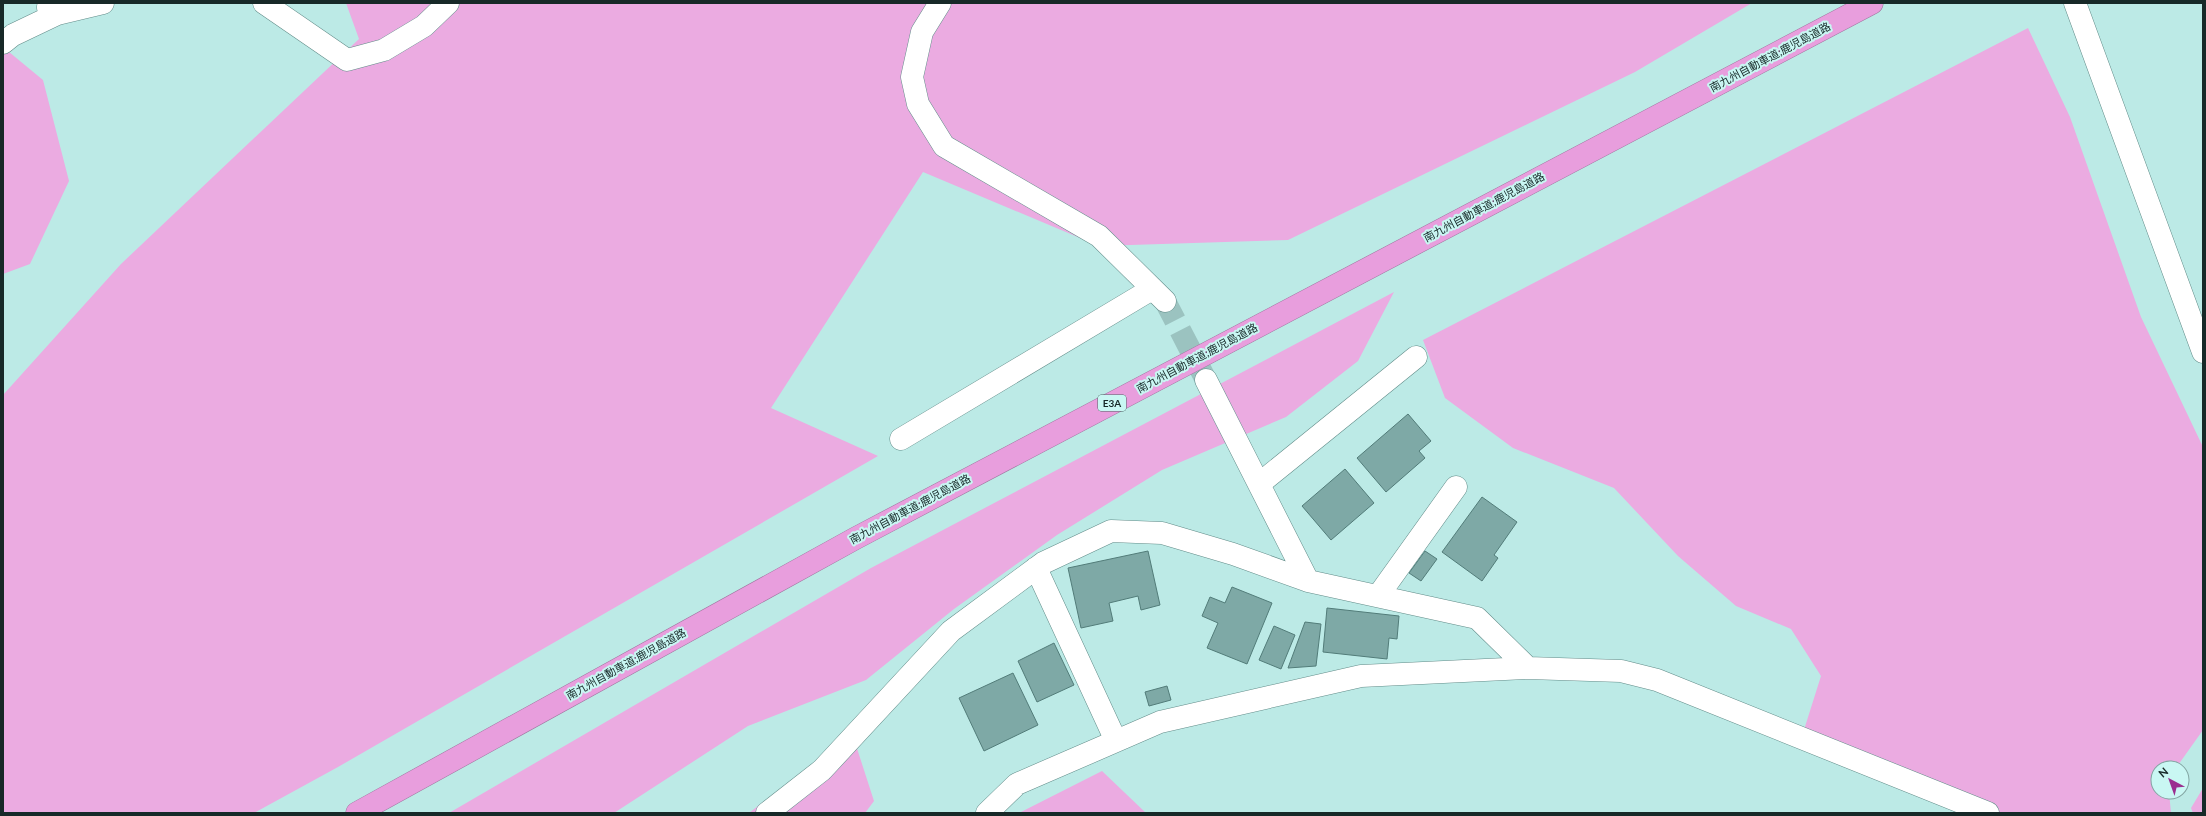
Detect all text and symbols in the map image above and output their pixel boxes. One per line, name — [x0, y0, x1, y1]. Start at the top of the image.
street label: 南九州自動車道;鹿児島道路 — [1707, 19, 1832, 94]
street label: 南九州自動車道;鹿児島道路 — [1421, 169, 1546, 244]
street label: 南九州自動車道;鹿児島道路 — [1134, 320, 1259, 395]
road number: E3A — [1098, 395, 1126, 411]
street label: 南九州自動車道;鹿児島道路 — [847, 471, 972, 546]
street label: 南九州自動車道;鹿児島道路 — [564, 625, 688, 702]
north arrow — [2150, 760, 2190, 800]
text: N — [2156, 764, 2171, 780]

